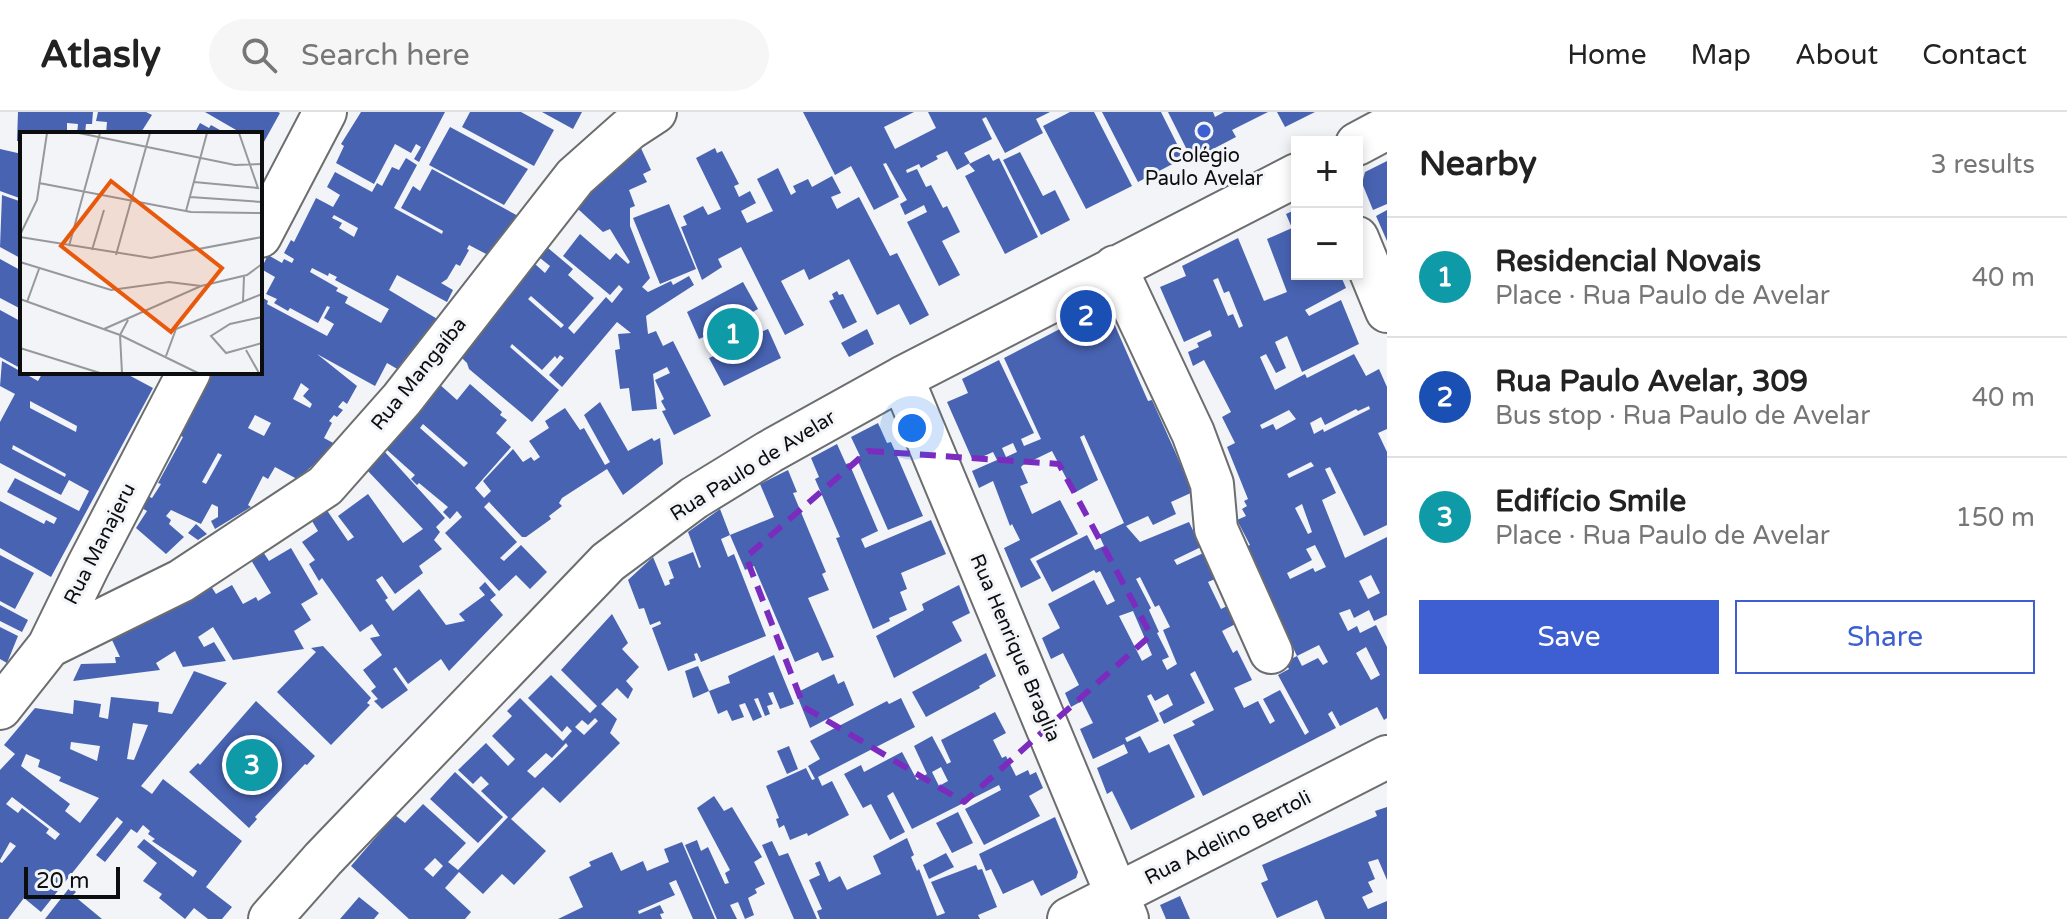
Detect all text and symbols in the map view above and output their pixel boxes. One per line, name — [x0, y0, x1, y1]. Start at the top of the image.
search box — [209, 19, 769, 91]
text: Atlasly — [40, 32, 161, 78]
icon: search — [237, 33, 281, 77]
text: Search here — [301, 37, 470, 74]
text: Home — [1567, 38, 1647, 72]
text: Map — [1691, 38, 1751, 72]
text: About — [1795, 38, 1878, 72]
text: Contact — [1922, 38, 2027, 72]
marker: Colégio Paulo Avelar — [1195, 122, 1213, 140]
inset map — [20, 132, 262, 374]
map controls — [1291, 136, 1363, 280]
button: + — [1291, 136, 1363, 208]
place label: Colégio Paulo Avelar — [1145, 144, 1264, 191]
text: Nearby — [1419, 144, 1537, 185]
text: 3 results — [1930, 149, 2035, 180]
button: − — [1291, 208, 1363, 280]
text: Residencial Novais — [1495, 243, 1761, 280]
text: 1 — [1437, 262, 1453, 293]
text: 40 m — [1972, 262, 2035, 293]
text: Place · Rua Paulo de Avelar — [1495, 280, 1830, 311]
pin: 2 — [1060, 286, 1112, 346]
pin: 1 — [707, 304, 759, 364]
street label: Rua Mangaíba — [366, 313, 472, 435]
text: Rua Paulo Avelar, 309 — [1495, 363, 1808, 400]
text: 2 — [1437, 382, 1453, 413]
text: 40 m — [1972, 382, 2035, 413]
text: Bus stop · Rua Paulo de Avelar — [1495, 400, 1870, 431]
street label: Rua Paulo de Avelar — [666, 405, 840, 527]
your location — [892, 408, 932, 448]
street label: Rua Manajeru — [59, 479, 141, 609]
text: Edifício Smile — [1495, 483, 1686, 520]
text: 3 — [1437, 502, 1453, 533]
text: 150 m — [1955, 502, 2035, 533]
text: Place · Rua Paulo de Avelar — [1495, 520, 1830, 551]
street label: Rua Henrique Braglia — [965, 551, 1065, 745]
button: Save — [1419, 600, 1719, 674]
button: Share — [1735, 600, 2035, 674]
pin: 3 — [226, 735, 278, 795]
street label: Rua Adelino Bertoli — [1141, 786, 1315, 890]
scale bar — [24, 863, 120, 899]
text: 20 m — [36, 868, 90, 894]

